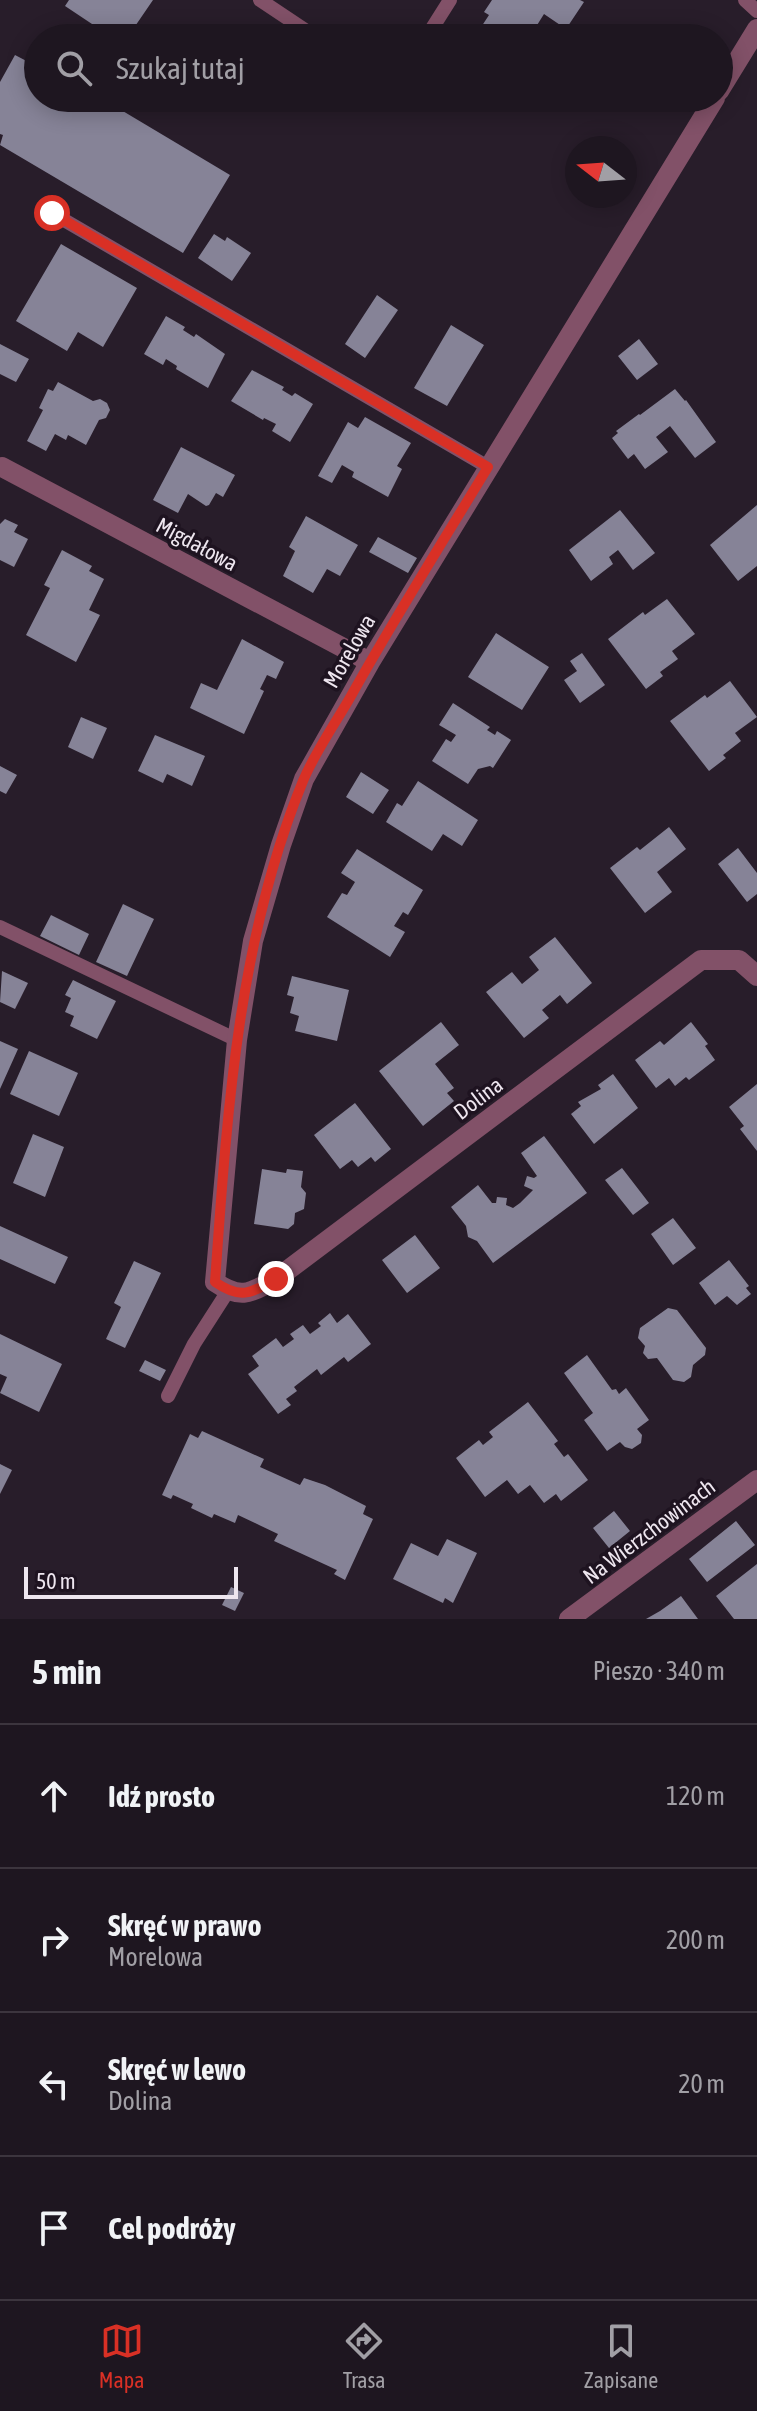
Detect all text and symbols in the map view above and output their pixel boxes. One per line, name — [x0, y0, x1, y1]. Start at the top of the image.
search box — [24, 24, 733, 112]
icon: search — [52, 46, 96, 90]
text: Szukaj tutaj — [116, 51, 245, 85]
north arrow — [565, 136, 637, 208]
route start — [34, 195, 70, 231]
street label: Migdałowa — [152, 512, 242, 576]
street label: Morelowa — [318, 610, 380, 692]
street label: Dolina — [448, 1071, 508, 1125]
route end — [258, 1261, 294, 1297]
street label: Na Wierzchowinach — [578, 1473, 720, 1589]
scale bar — [24, 1563, 238, 1599]
text: 50 m — [36, 1568, 76, 1594]
text: 5 min — [32, 1652, 101, 1691]
text: Pieszo · 340 m — [593, 1656, 725, 1686]
icon: ahead — [32, 1774, 76, 1818]
text: Idź prosto — [108, 1779, 215, 1813]
text: 120 m — [666, 1781, 725, 1811]
text: Skręć w prawo — [108, 1908, 261, 1942]
icon: right — [32, 1918, 76, 1962]
text: 200 m — [666, 1925, 725, 1955]
text: Morelowa — [108, 1942, 203, 1972]
text: Skręć w lewo — [108, 2052, 246, 2086]
icon: left — [32, 2062, 76, 2106]
text: 20 m — [678, 2069, 725, 2099]
text: Dolina — [108, 2086, 172, 2116]
icon: arrive — [32, 2206, 76, 2250]
text: Cel podróży — [108, 2211, 236, 2245]
tab: Mapa — [99, 2319, 144, 2393]
tab: Trasa — [342, 2319, 386, 2393]
tab: Zapisane — [584, 2319, 658, 2393]

